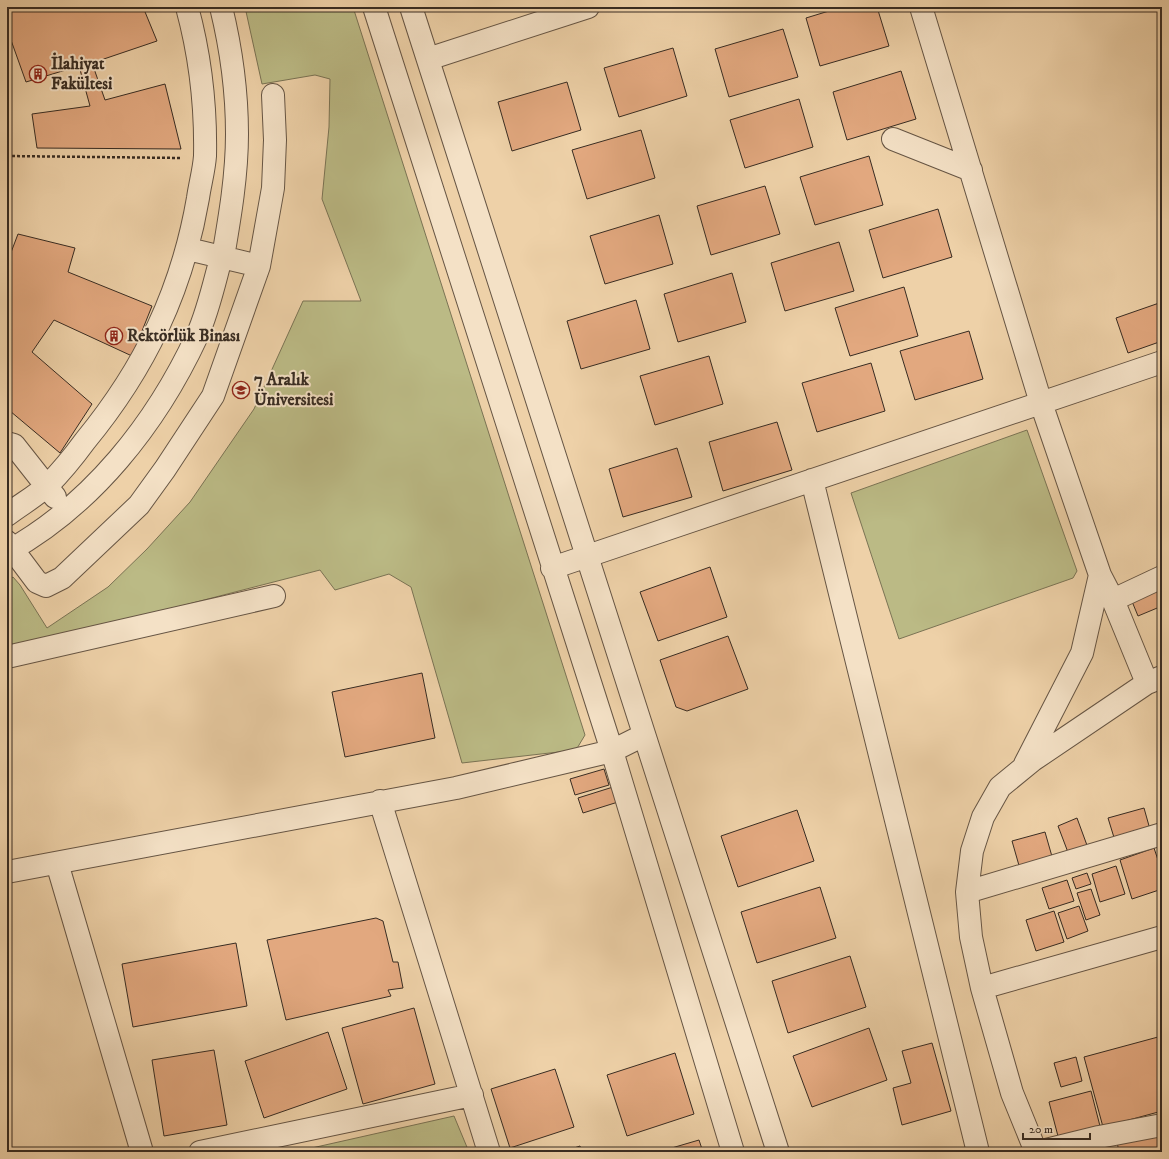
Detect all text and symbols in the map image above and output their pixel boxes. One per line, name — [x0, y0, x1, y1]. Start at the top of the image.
place label: İlahiyat Fakültesi — [51, 52, 113, 95]
building icon: İlahiyat Fakültesi — [28, 64, 48, 84]
place label: Rektörlük Binası — [127, 325, 241, 347]
building icon: Rektörlük Binası — [104, 326, 124, 346]
place label: 7 Aralık Üniversitesi — [254, 369, 334, 411]
school or university icon: 7 Aralık Üniversitesi — [231, 380, 251, 400]
scale bar — [1023, 1115, 1090, 1141]
text: 20 m — [1029, 1122, 1053, 1137]

